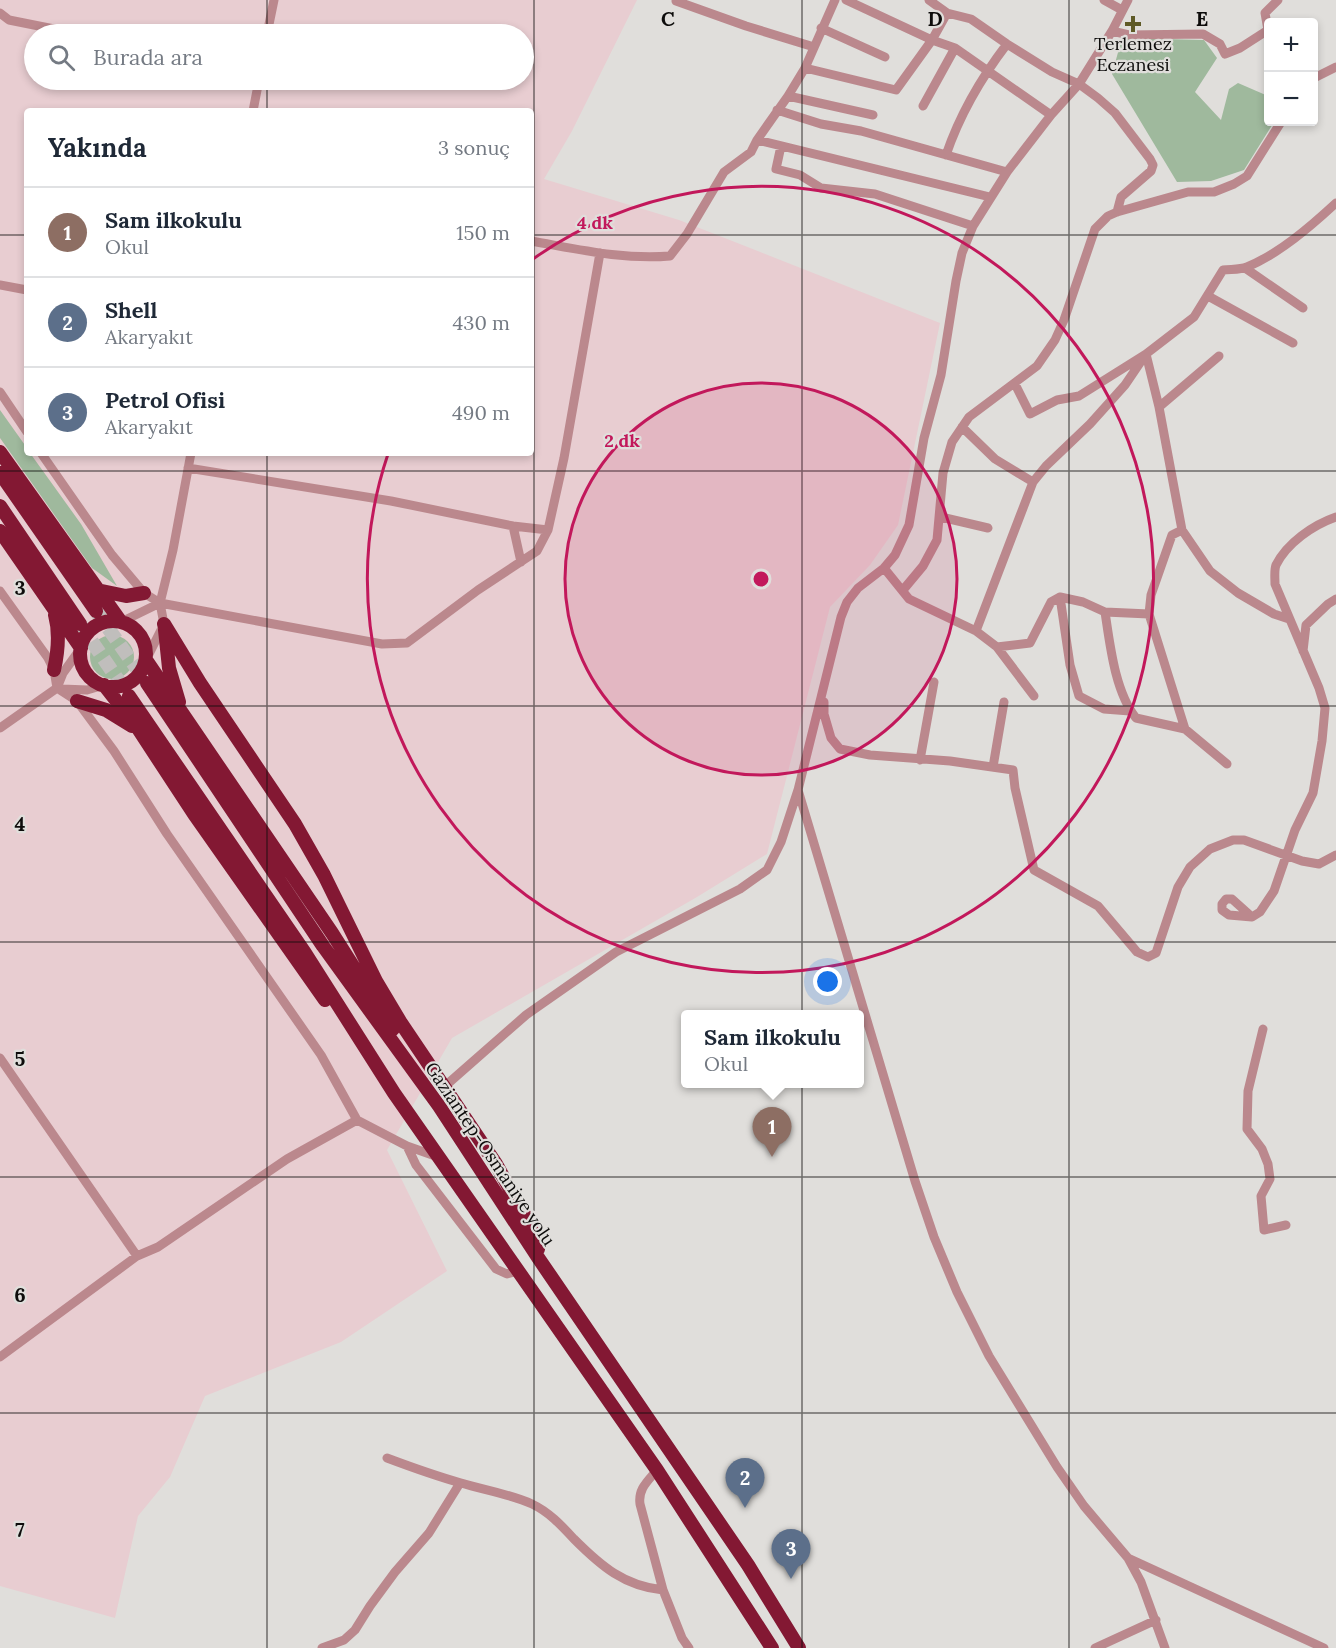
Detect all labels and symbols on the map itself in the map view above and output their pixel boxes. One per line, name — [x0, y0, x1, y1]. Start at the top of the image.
text: C — [661, 6, 675, 31]
text: D — [927, 6, 943, 31]
text: E — [1196, 6, 1208, 31]
marker: Terlemez Eczanesi — [1126, 17, 1140, 31]
place label: Terlemez Eczanesi — [1094, 32, 1172, 76]
text: 4 dk — [577, 211, 613, 234]
text: 2 dk — [604, 429, 640, 452]
centre of rings — [751, 569, 771, 589]
text: 3 — [14, 575, 26, 600]
text: 4 — [15, 811, 26, 836]
your location — [813, 967, 842, 996]
text: 5 — [15, 1046, 26, 1071]
street label: Gaziantep-Osmaniye yolu — [420, 1057, 561, 1250]
pin: 1 — [752, 1108, 792, 1157]
text: 6 — [14, 1282, 26, 1307]
pin: 2 — [726, 1458, 764, 1508]
text: 7 — [15, 1517, 25, 1542]
pin: 3 — [772, 1530, 810, 1579]

